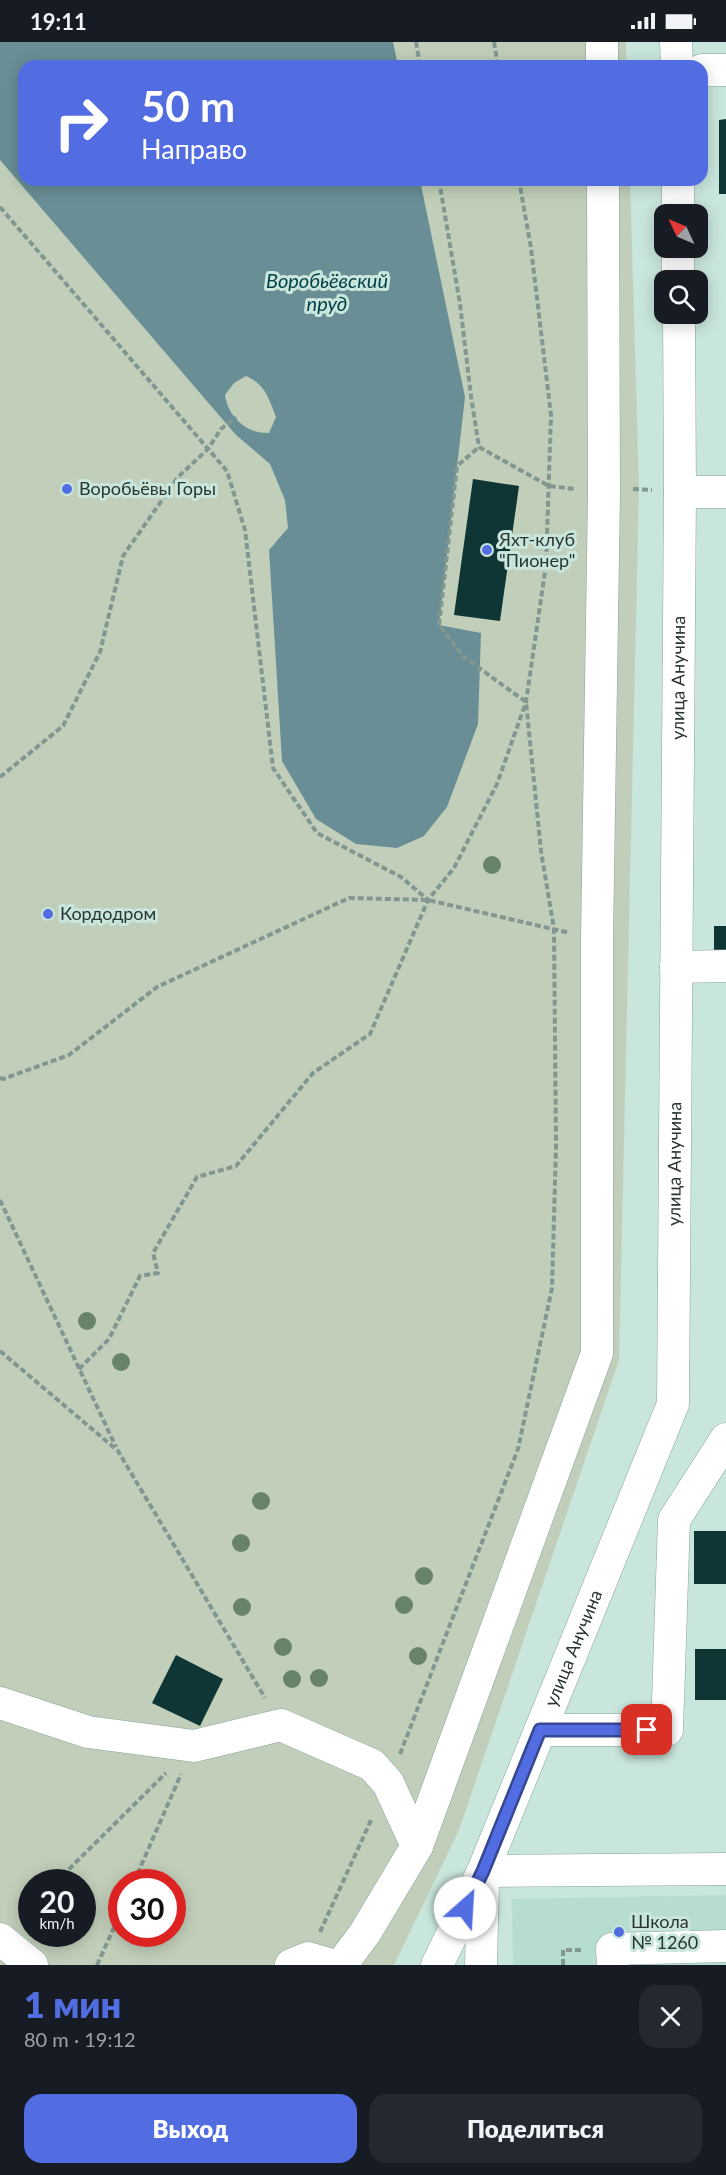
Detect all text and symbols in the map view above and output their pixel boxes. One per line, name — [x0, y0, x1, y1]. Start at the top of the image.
text: 19:11 — [30, 8, 87, 35]
text: 50 m — [141, 81, 235, 131]
icon: right — [42, 84, 120, 162]
text: Направо — [141, 132, 247, 165]
north arrow — [654, 204, 708, 258]
map controls — [654, 204, 708, 324]
water label: Воробьёвский пруд — [266, 268, 388, 315]
button: search — [654, 270, 708, 324]
place label: Воробьёвы Горы — [79, 477, 216, 499]
marker: Воробьёвы Горы — [60, 482, 74, 496]
place label: Яхт-клуб "Пионер" — [498, 528, 575, 571]
marker: Яхт-клуб "Пионер" — [480, 543, 494, 557]
street label: улица Анучина — [666, 616, 689, 740]
place label: Кордодром — [60, 902, 156, 924]
marker: Кордодром — [41, 907, 55, 921]
street label: улица Анучина — [662, 1102, 685, 1226]
street label: улица Анучина — [539, 1586, 606, 1710]
pin — [621, 1704, 672, 1755]
icon: arrive — [630, 1713, 663, 1746]
speed limit sign: 30 — [108, 1869, 186, 1947]
position arrow — [433, 1876, 497, 1940]
text: 20 — [40, 1883, 74, 1919]
place label: Школа № 1260 — [631, 1910, 698, 1953]
text: km/h — [39, 1914, 75, 1932]
marker: Школа № 1260 — [612, 1925, 626, 1939]
text: 1 мин — [24, 1982, 121, 2026]
button: close — [639, 1985, 702, 2048]
text: 80 m · 19:12 — [24, 2027, 136, 2051]
button: Выход — [24, 2094, 357, 2163]
button: Поделиться — [369, 2094, 702, 2163]

